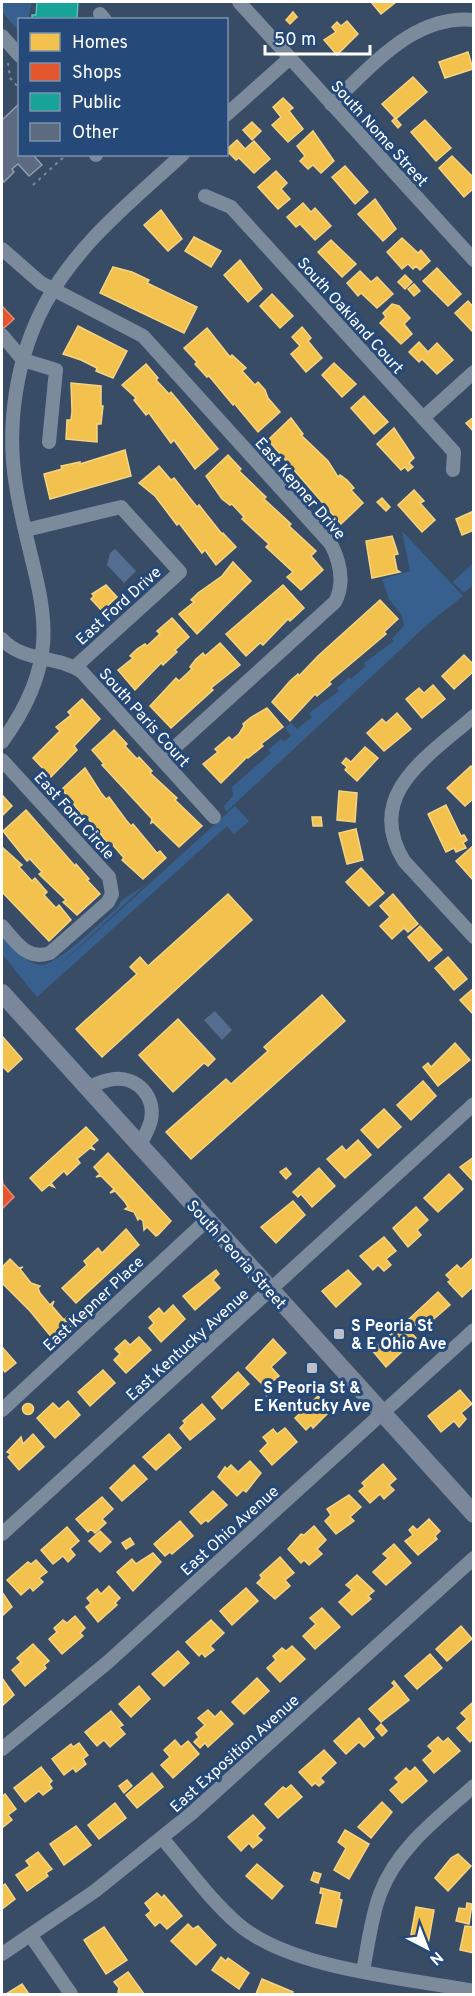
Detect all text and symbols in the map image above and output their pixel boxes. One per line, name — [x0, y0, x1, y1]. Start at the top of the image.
legend — [18, 18, 228, 156]
scale bar — [265, 18, 370, 56]
text: 50 m — [274, 29, 316, 52]
text: Homes — [72, 32, 128, 55]
text: Shops — [72, 62, 122, 85]
street label: South Nome Street — [326, 77, 431, 192]
text: Public — [72, 92, 122, 115]
text: Other — [72, 122, 119, 145]
street label: South Oakland Court — [292, 254, 407, 379]
street label: East Kepner Drive — [250, 434, 349, 545]
street label: East Ford Drive — [72, 563, 166, 650]
street label: South Paris Court — [94, 665, 193, 772]
street label: East Ford Circle — [29, 768, 118, 864]
street label: South Peoria Street — [181, 1197, 290, 1314]
street label: East Kepner Place — [40, 1253, 149, 1356]
street label: East Kentucky Avenue — [123, 1285, 254, 1406]
place label: S Peoria St & E Ohio Ave — [351, 1317, 447, 1355]
marker: S Peoria St & E Ohio Ave — [332, 1327, 346, 1341]
marker: S Peoria St & E Kentucky Ave — [305, 1361, 319, 1375]
place label: S Peoria St & E Kentucky Ave — [254, 1379, 370, 1417]
street label: East Ohio Avenue — [177, 1482, 284, 1581]
street label: East Exposition Avenue — [167, 1691, 304, 1818]
north arrow — [397, 1918, 457, 1978]
text: N — [425, 1946, 447, 1969]

